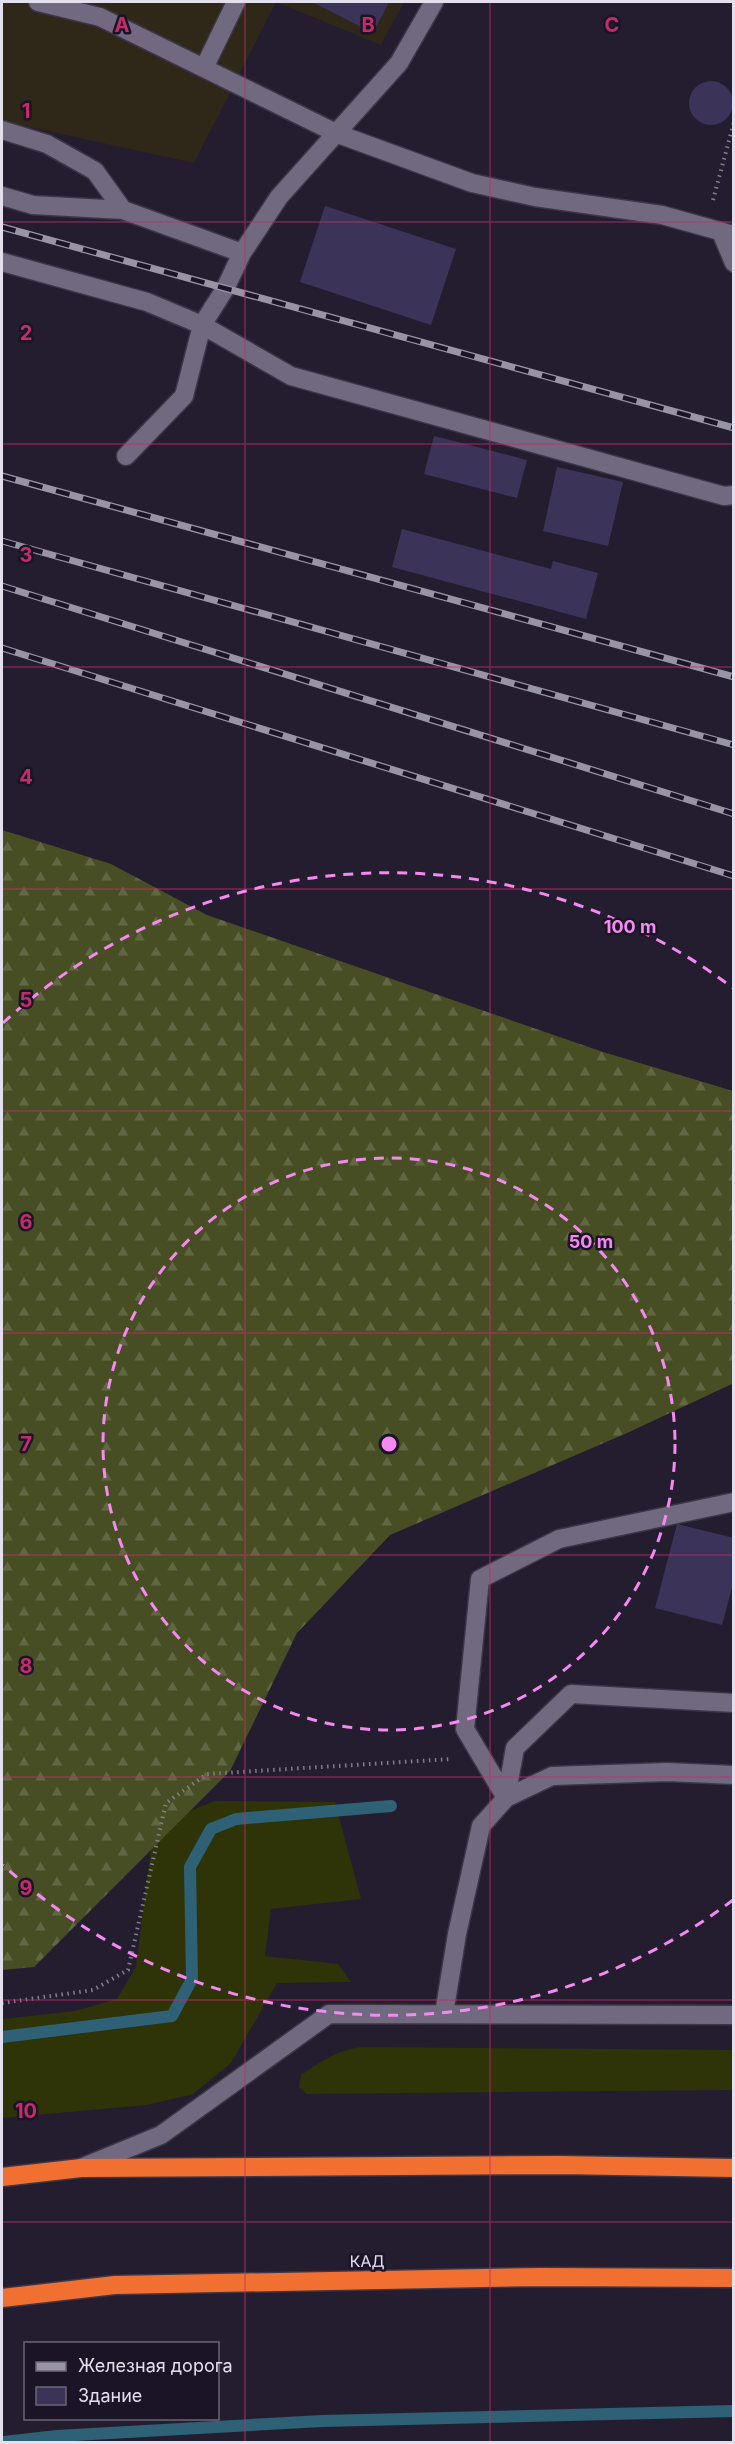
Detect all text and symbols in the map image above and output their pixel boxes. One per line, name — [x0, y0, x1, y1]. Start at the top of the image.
text: A — [115, 13, 130, 37]
text: B — [361, 13, 375, 37]
text: C — [605, 13, 619, 37]
text: 1 — [22, 99, 30, 123]
text: 2 — [20, 321, 32, 345]
text: 3 — [20, 543, 32, 567]
text: 4 — [19, 765, 33, 789]
text: 100 m — [604, 916, 656, 937]
text: 5 — [20, 988, 32, 1012]
text: 6 — [20, 1210, 33, 1234]
text: 50 m — [569, 1231, 613, 1252]
text: 7 — [20, 1432, 32, 1456]
centre of rings — [379, 1434, 399, 1454]
text: 8 — [19, 1654, 33, 1678]
text: 9 — [20, 1876, 33, 1900]
text: 10 — [15, 2099, 37, 2123]
street label: КАД — [349, 2251, 385, 2271]
legend — [24, 2342, 219, 2420]
text: Железная дорога — [78, 2355, 233, 2376]
text: Здание — [78, 2385, 142, 2406]

